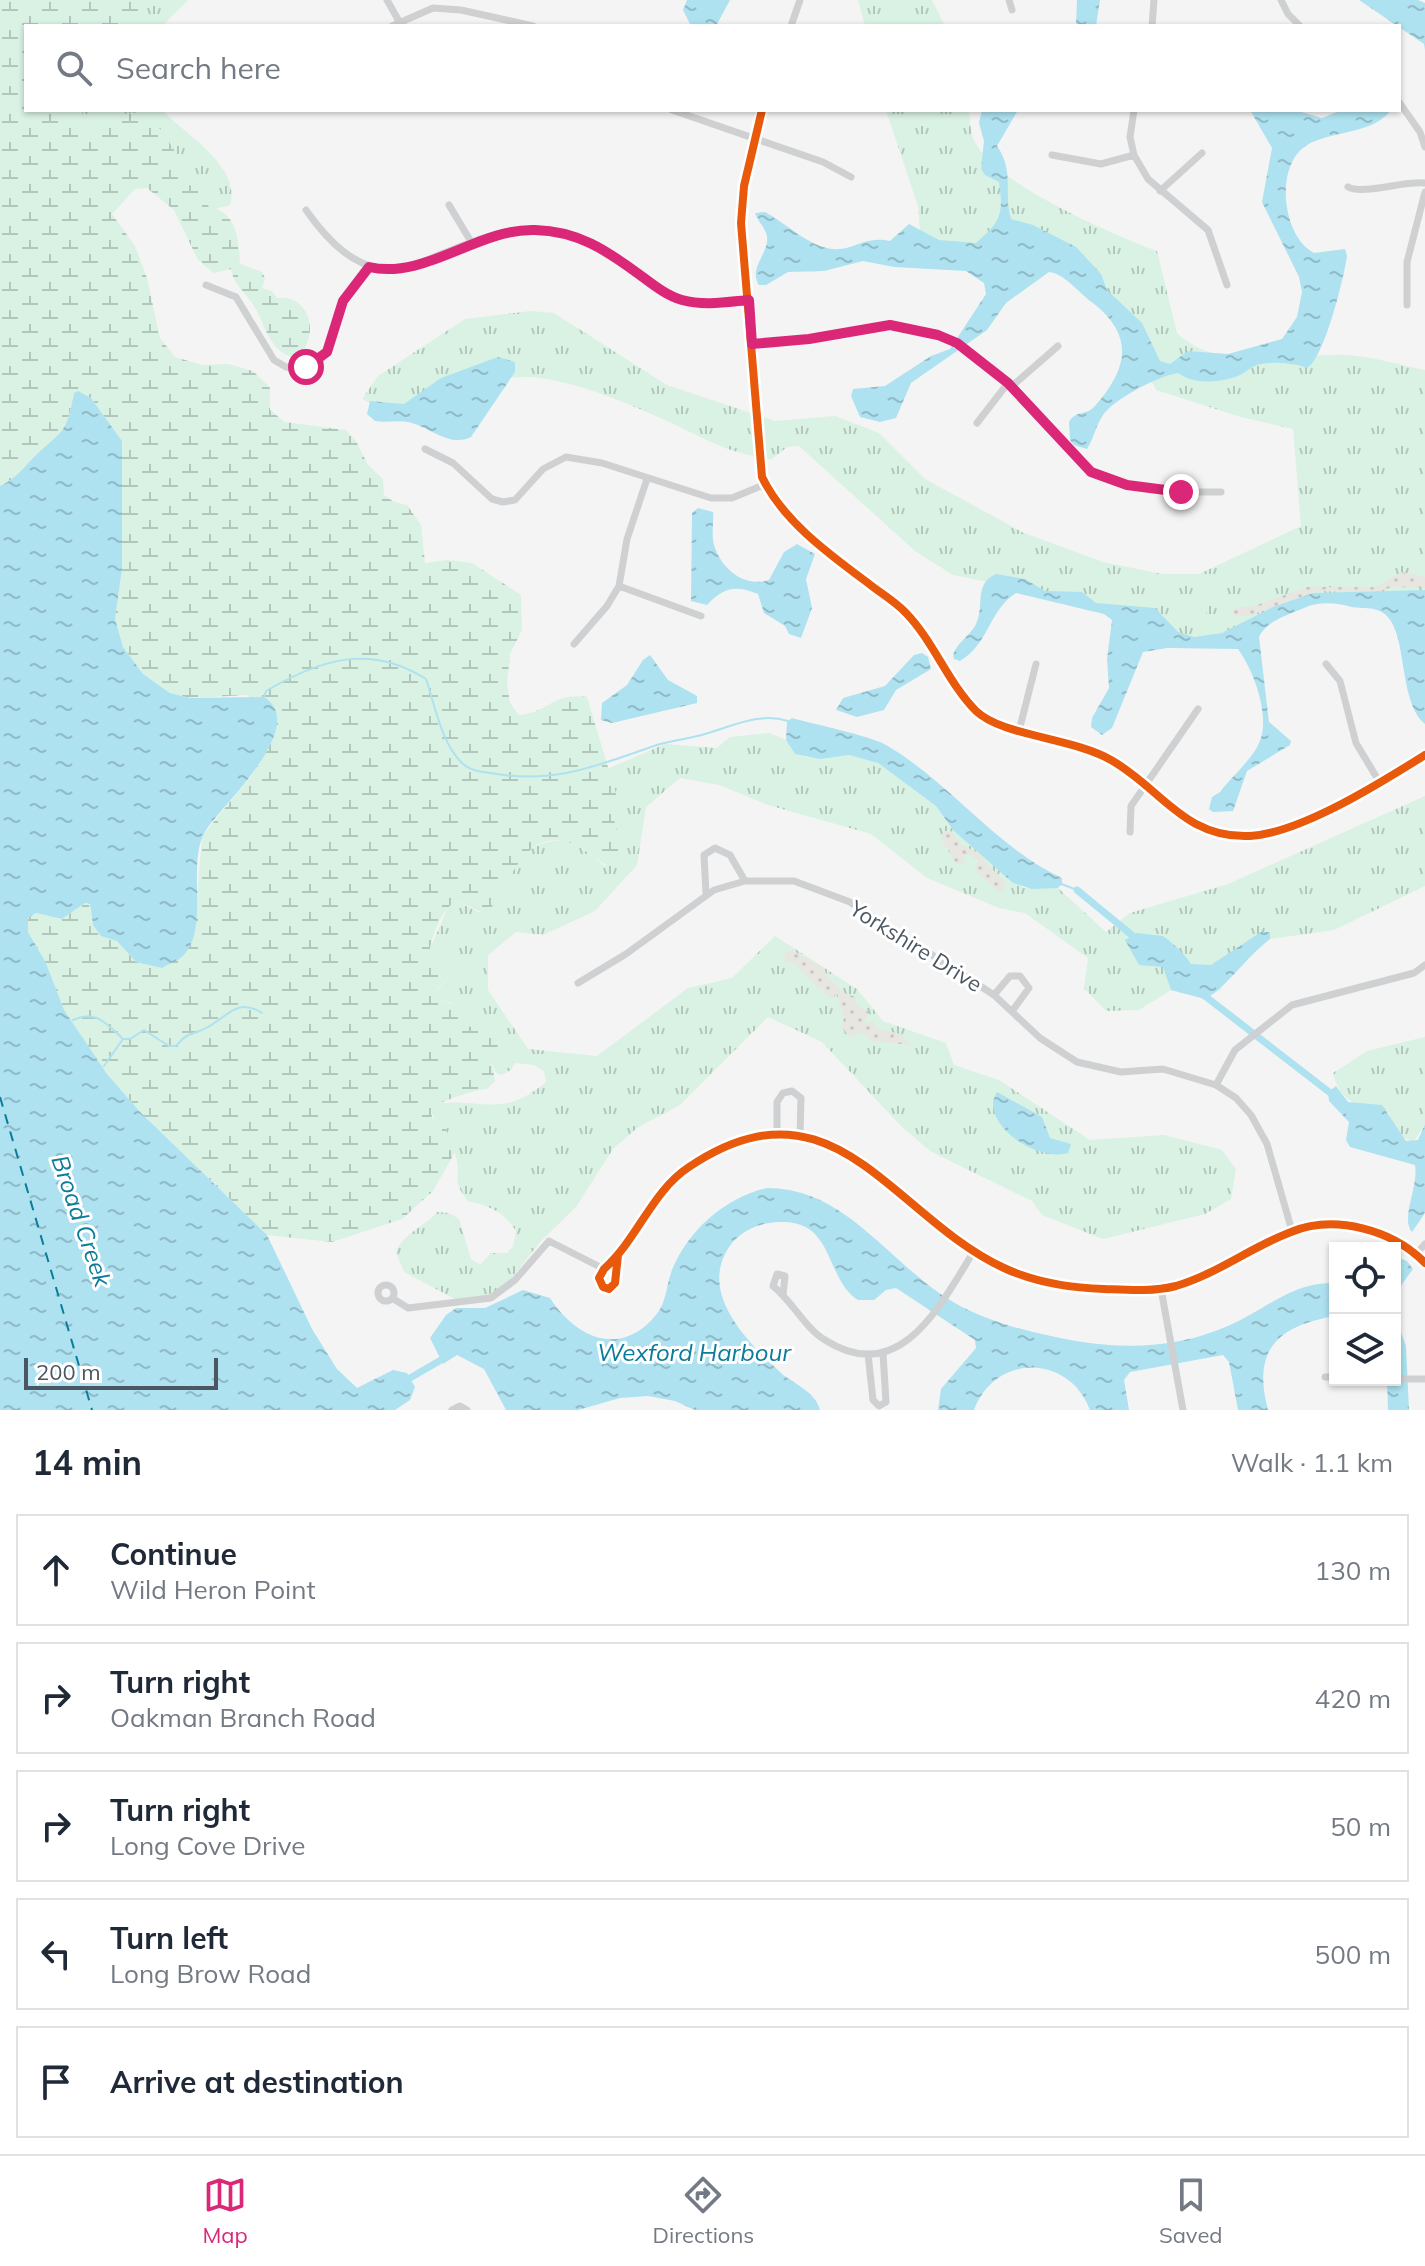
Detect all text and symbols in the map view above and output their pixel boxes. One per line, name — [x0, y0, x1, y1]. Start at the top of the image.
search box — [24, 24, 1401, 112]
icon: search — [52, 46, 96, 90]
text: Search here — [116, 49, 281, 87]
route start — [288, 349, 324, 385]
route end — [1163, 474, 1199, 510]
street label: Yorkshire Drive — [844, 894, 987, 998]
water label: Broad Creek — [45, 1151, 119, 1291]
map controls — [1329, 1242, 1401, 1386]
button: locate — [1329, 1242, 1401, 1314]
button: layers — [1329, 1314, 1401, 1386]
water label: Wexford Harbour — [597, 1337, 792, 1367]
scale bar — [24, 1354, 218, 1390]
text: 200 m — [36, 1358, 101, 1386]
text: 14 min — [32, 1441, 142, 1484]
text: Walk · 1.1 km — [1231, 1446, 1393, 1479]
text: Continue — [110, 1535, 237, 1573]
icon: ahead — [34, 1548, 78, 1592]
text: 130 m — [1315, 1554, 1391, 1587]
text: Wild Heron Point — [110, 1573, 316, 1606]
text: Turn right — [110, 1663, 250, 1701]
icon: right — [34, 1676, 78, 1720]
text: 420 m — [1315, 1682, 1391, 1715]
text: Oakman Branch Road — [110, 1701, 376, 1734]
text: Turn right — [110, 1791, 250, 1829]
icon: right — [34, 1804, 78, 1848]
text: 50 m — [1330, 1810, 1391, 1843]
text: Long Cove Drive — [110, 1829, 305, 1862]
text: Turn left — [110, 1919, 228, 1957]
icon: left — [34, 1932, 78, 1976]
text: 500 m — [1315, 1938, 1391, 1971]
text: Long Brow Road — [110, 1957, 311, 1990]
icon: arrive — [34, 2060, 78, 2104]
text: Arrive at destination — [110, 2063, 404, 2101]
tab: Map — [202, 2173, 248, 2249]
tab: Directions — [653, 2173, 754, 2249]
tab: Saved — [1159, 2173, 1223, 2249]

